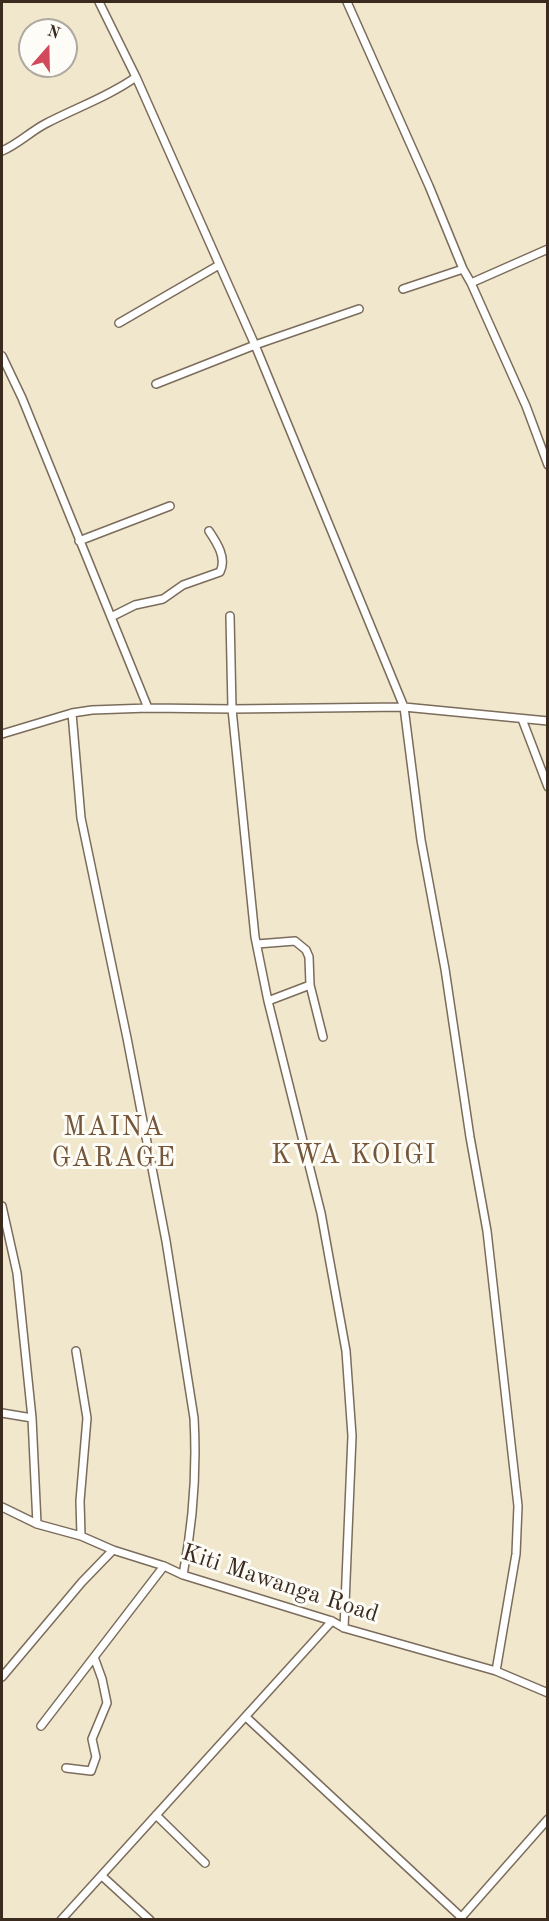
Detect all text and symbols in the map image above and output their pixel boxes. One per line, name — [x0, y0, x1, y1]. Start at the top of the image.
north arrow — [18, 18, 78, 78]
text: N — [45, 23, 62, 43]
district label: MAINA GARAGE — [52, 1112, 176, 1175]
district label: KWA KOIGI — [271, 1140, 437, 1172]
street label: Kiti Mawanga Road — [178, 1539, 382, 1629]

